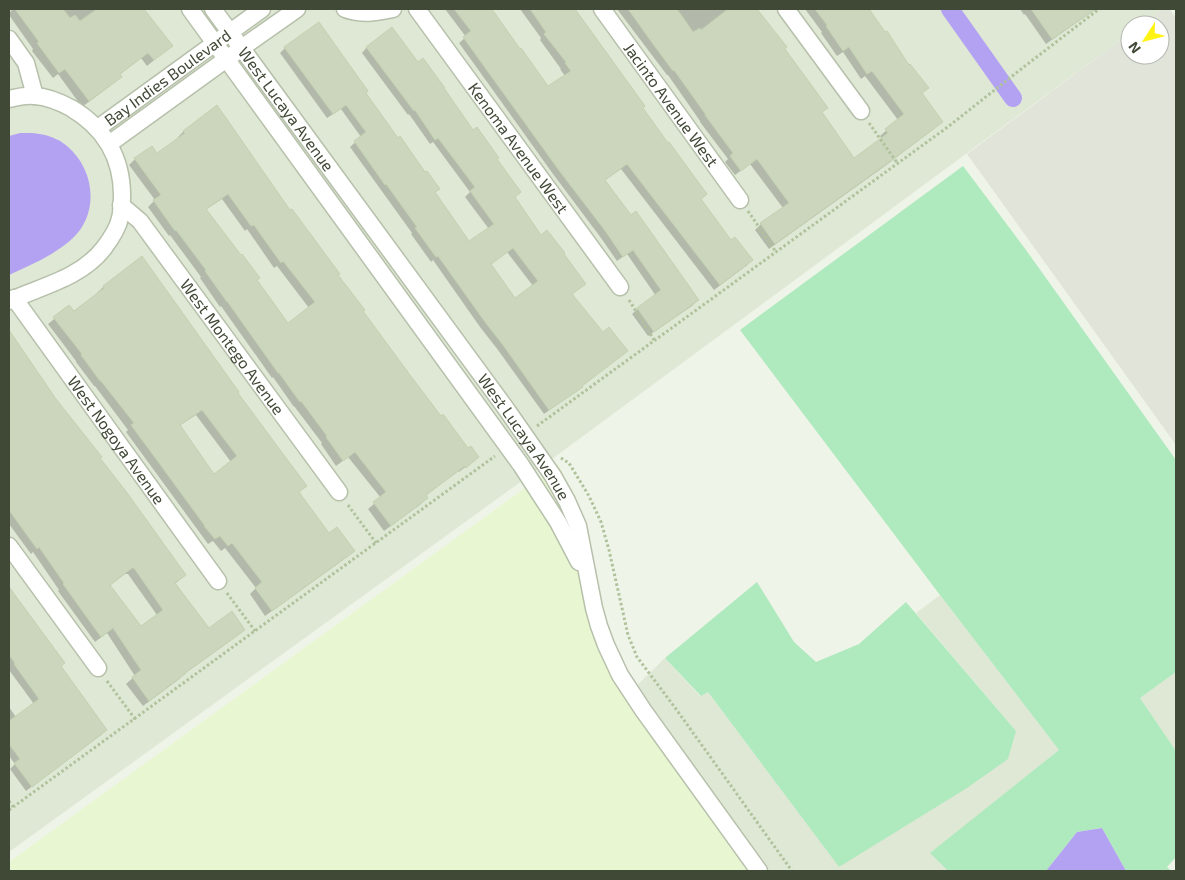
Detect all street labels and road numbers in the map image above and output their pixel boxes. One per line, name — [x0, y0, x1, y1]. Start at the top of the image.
street label: Bay Indies Boulevard — [100, 25, 234, 129]
street label: Jacinto Avenue West — [620, 39, 723, 170]
street label: West Lucaya Avenue — [235, 43, 339, 175]
street label: Kenoma Avenue West — [465, 79, 573, 217]
street label: West Montego Avenue — [177, 275, 289, 418]
street label: West Lucaya Avenue — [474, 370, 574, 503]
street label: West Nogoya Avenue — [64, 372, 169, 508]

